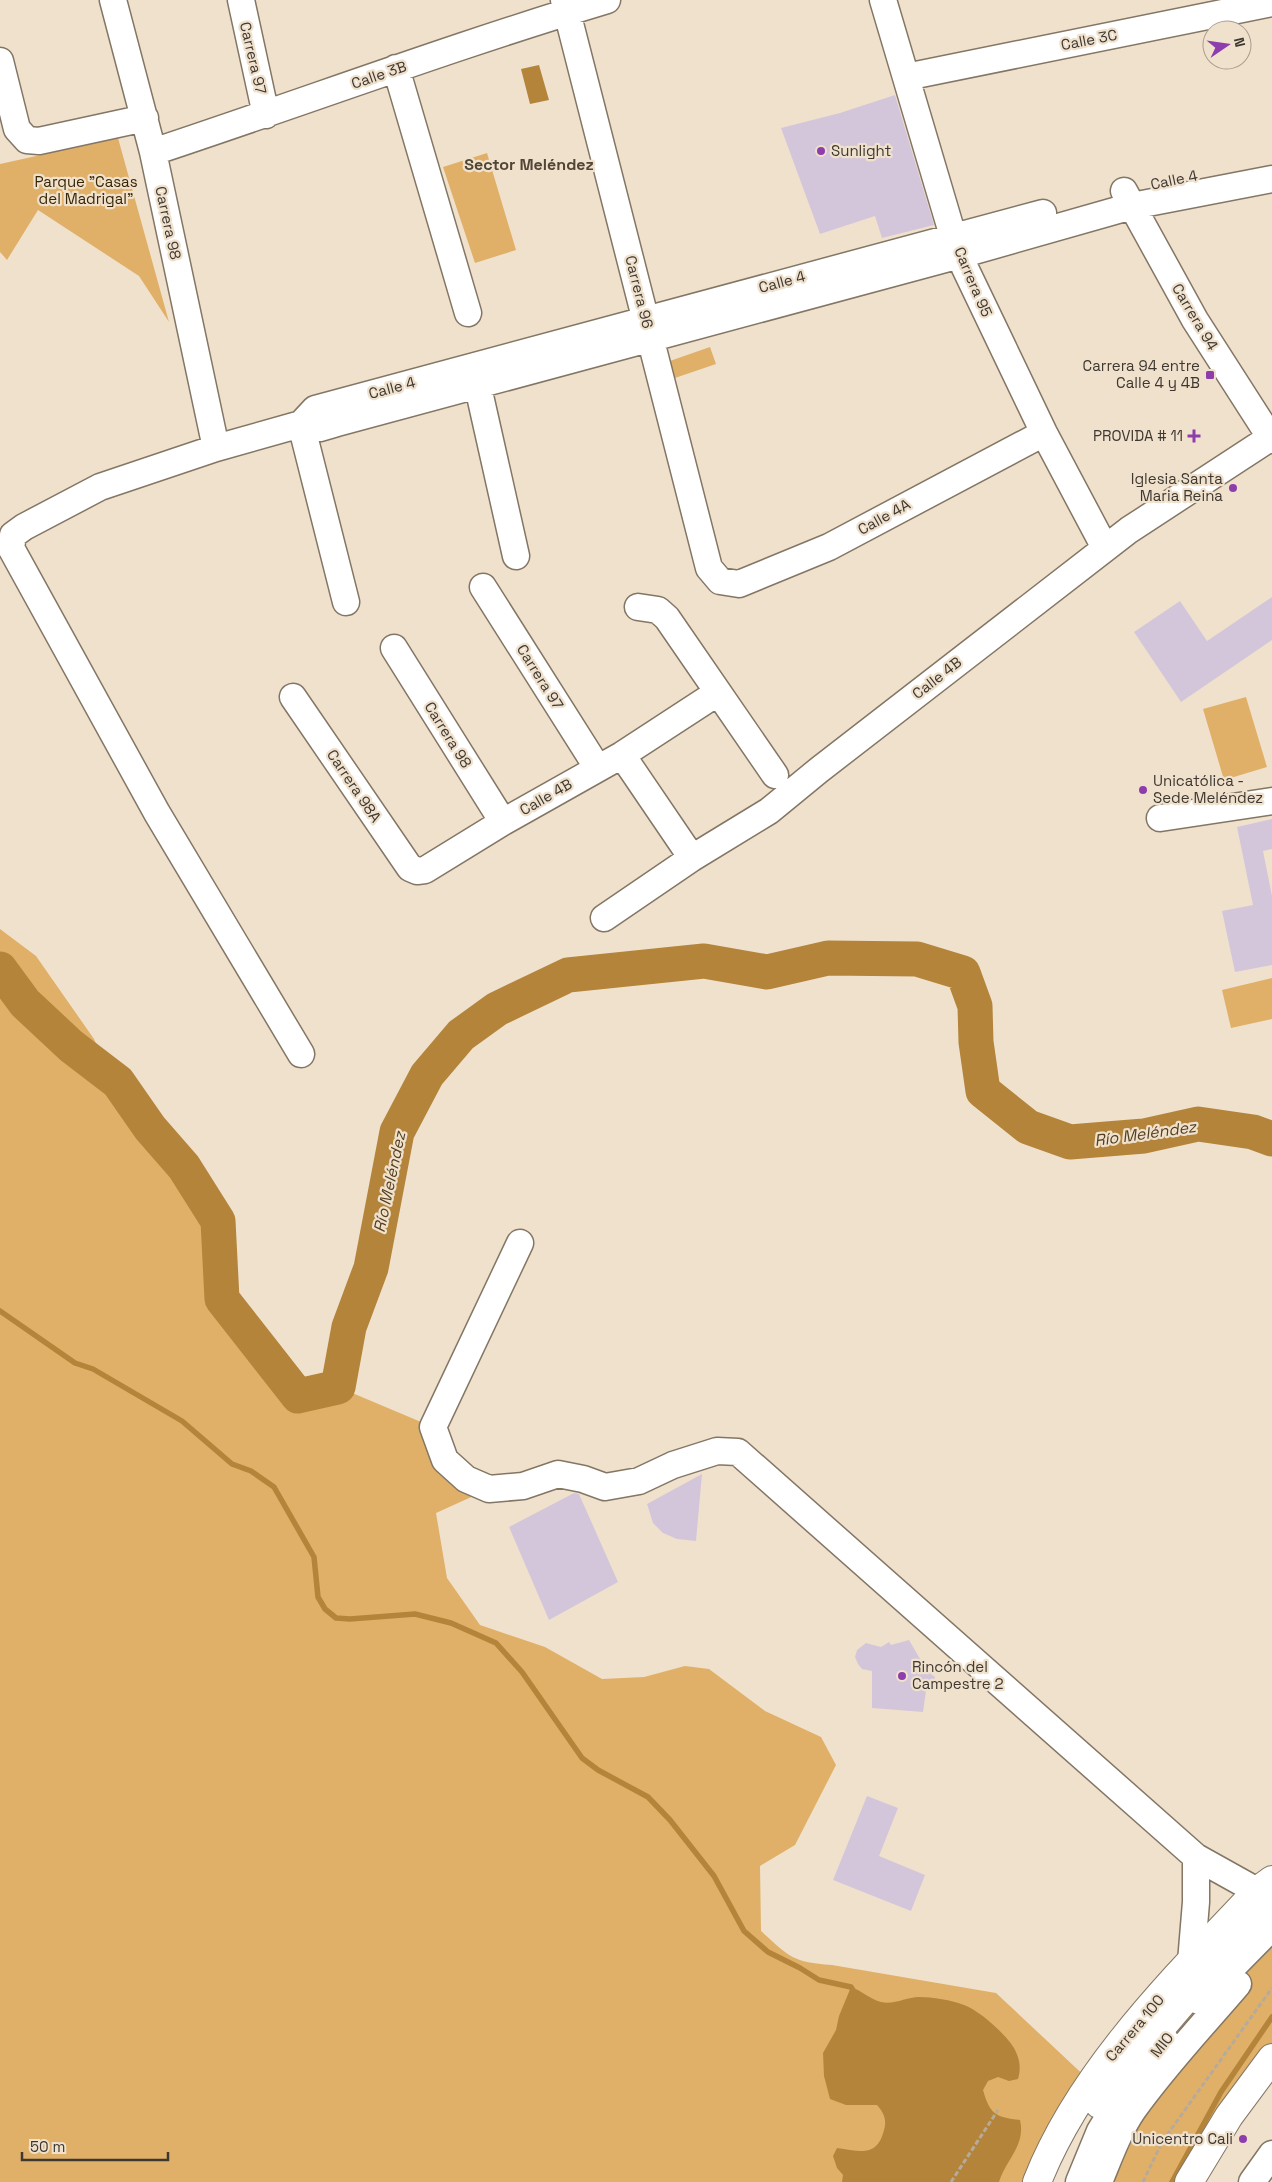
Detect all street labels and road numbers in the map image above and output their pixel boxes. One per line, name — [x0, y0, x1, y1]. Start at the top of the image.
street label: Carrera 97 — [236, 20, 271, 96]
street label: Calle 3C — [1059, 25, 1119, 54]
street label: Calle 3B — [349, 56, 409, 93]
street label: Calle 4 — [1149, 165, 1199, 194]
street label: Carrera 98 — [151, 184, 186, 261]
street label: Carrera 95 — [950, 244, 997, 320]
street label: Carrera 96 — [621, 253, 658, 330]
street label: Calle 4 — [756, 266, 807, 297]
street label: Carrera 94 — [1168, 280, 1223, 354]
street label: Calle 4 — [366, 372, 417, 403]
street label: Calle 4A — [854, 494, 914, 539]
street label: Carrera 97 — [513, 641, 568, 713]
street label: Calle 4B — [908, 652, 965, 703]
street label: Carrera 98 — [421, 698, 476, 771]
street label: Carrera 98A — [323, 746, 386, 826]
street label: Calle 4B — [516, 774, 576, 819]
street label: Carrera 100 — [1101, 1990, 1168, 2065]
street label: MIO — [1146, 2028, 1177, 2061]

